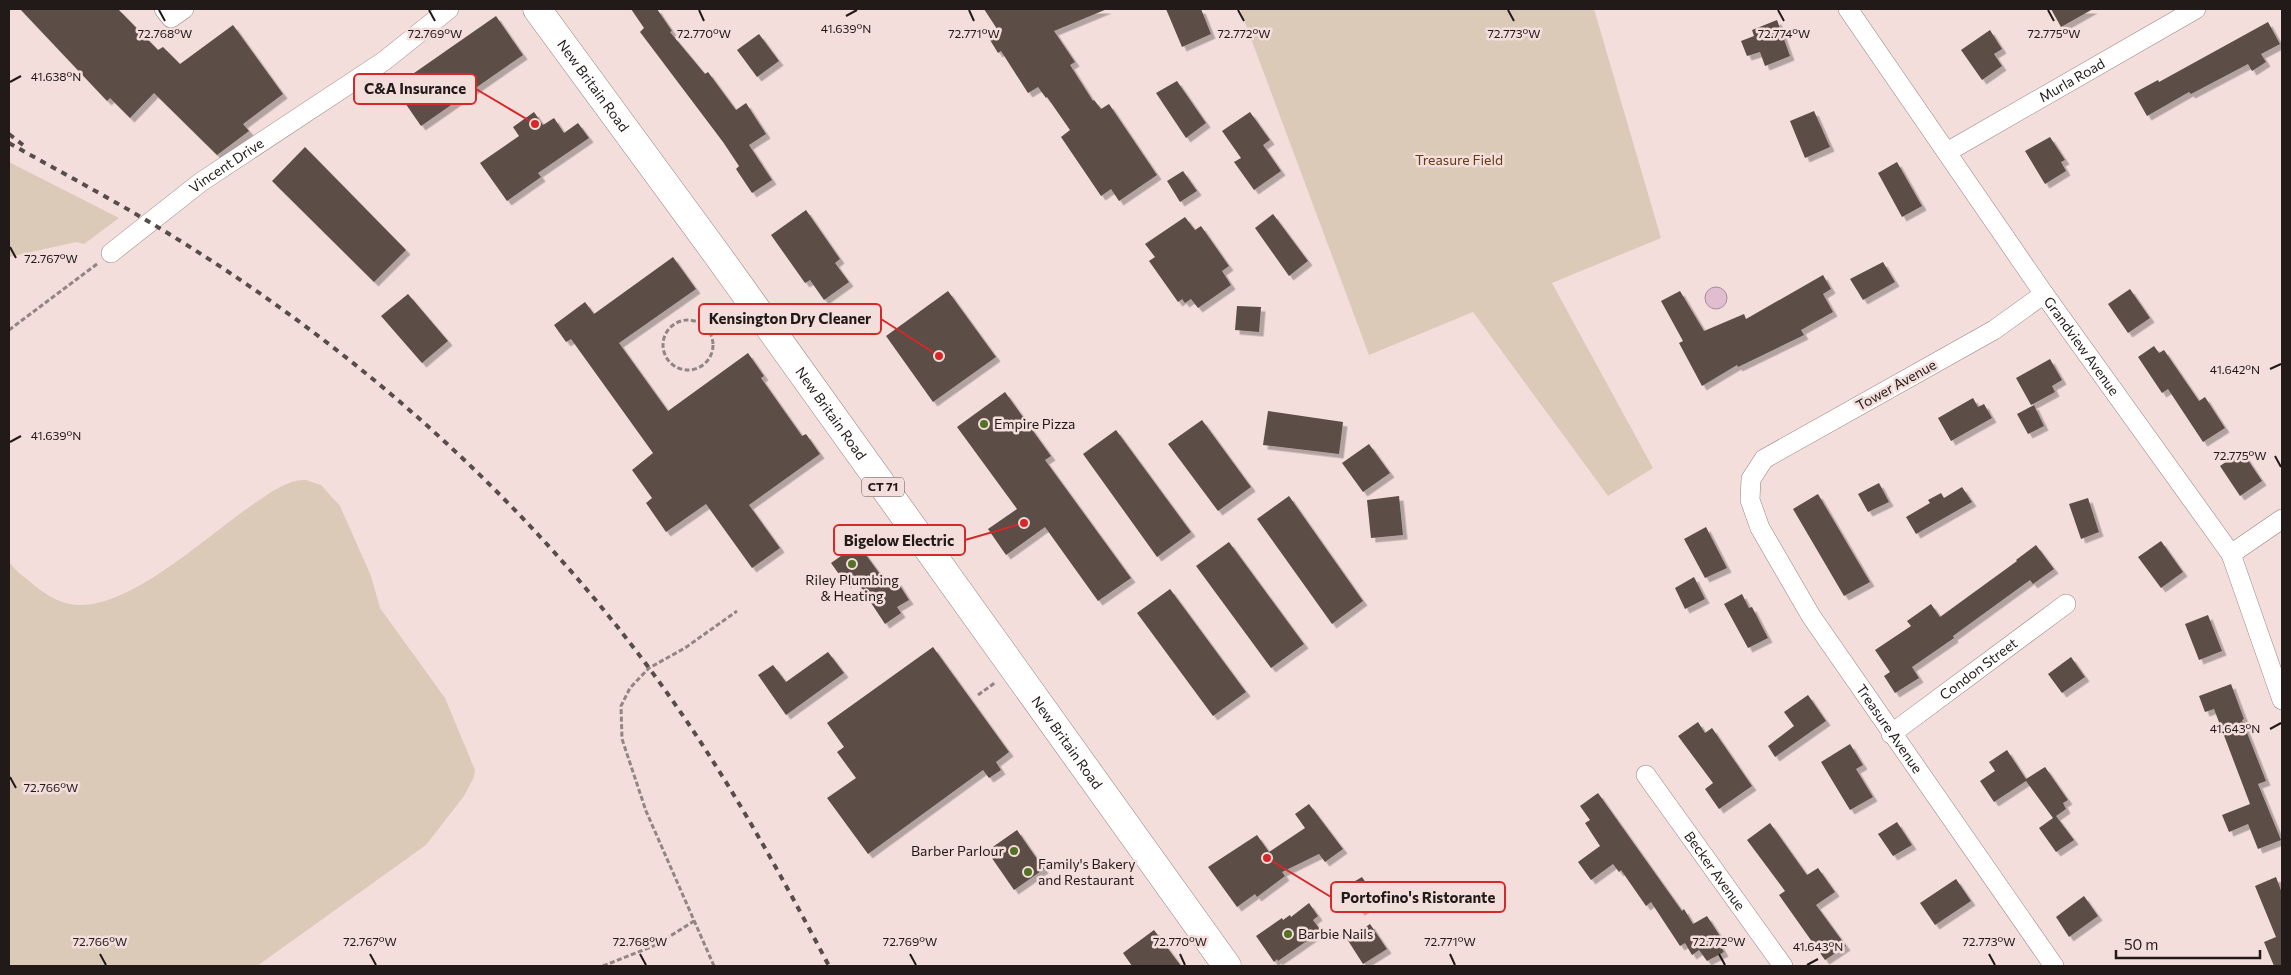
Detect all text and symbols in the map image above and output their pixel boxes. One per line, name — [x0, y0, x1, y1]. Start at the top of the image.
text: 41.639°N — [821, 21, 871, 35]
text: 72.768°W — [138, 26, 192, 40]
text: 72.769°W — [408, 26, 462, 40]
text: 72.770°W — [677, 26, 731, 40]
text: 72.771°W — [948, 26, 1000, 40]
text: 72.772°W — [1217, 26, 1271, 40]
text: 72.773°W — [1487, 26, 1541, 40]
text: 72.774°W — [1758, 26, 1810, 40]
text: 72.775°W — [2027, 26, 2081, 40]
street label: New Britain Road — [554, 36, 633, 135]
street label: Murla Road — [2036, 54, 2108, 105]
text: 41.638°N — [31, 69, 81, 83]
callout: C&A Insurance — [354, 74, 476, 104]
text: C&A Insurance — [364, 79, 466, 97]
street label: Vincent Drive — [186, 134, 267, 196]
park label: Treasure Field — [1415, 151, 1503, 168]
text: 72.767°W — [24, 251, 78, 265]
street label: Grandview Avenue — [2041, 293, 2123, 399]
callout: Kensington Dry Cleaner — [699, 304, 881, 334]
text: Kensington Dry Cleaner — [709, 309, 871, 327]
street label: Tower Avenue — [1853, 355, 1939, 414]
text: 41.642°N — [2210, 362, 2260, 376]
street label: New Britain Road — [792, 363, 870, 463]
place label: Empire Pizza — [994, 415, 1075, 432]
marker: Empire Pizza — [978, 418, 990, 430]
text: 41.639°N — [31, 428, 81, 442]
text: 72.775°W — [2213, 448, 2267, 462]
road number: CT 71 — [862, 478, 904, 497]
callout: Bigelow Electric — [834, 525, 965, 555]
text: Bigelow Electric — [844, 531, 954, 549]
marker: Riley Plumbing & Heating — [846, 558, 858, 570]
place label: Riley Plumbing & Heating — [805, 571, 899, 604]
street label: Condon Street — [1936, 634, 2021, 703]
street label: Treasure Avenue — [1853, 681, 1926, 776]
street label: New Britain Road — [1028, 693, 1106, 792]
text: 41.643°N — [2210, 721, 2260, 735]
text: 72.766°W — [24, 780, 78, 794]
street label: Becker Avenue — [1681, 828, 1749, 913]
place label: Barber Parlour — [911, 842, 1004, 859]
marker: Barber Parlour — [1008, 845, 1020, 857]
place label: Family's Bakery and Restaurant — [1038, 855, 1135, 888]
marker: Family's Bakery and Restaurant — [1022, 866, 1034, 878]
callout: Portofino's Ristorante — [1331, 882, 1505, 912]
text: Portofino's Ristorante — [1341, 888, 1495, 906]
place label: Barbie Nails — [1298, 925, 1373, 942]
marker: Barbie Nails — [1282, 928, 1294, 940]
scale bar — [2116, 928, 2260, 960]
text: 72.766°W — [73, 934, 127, 948]
text: 72.767°W — [343, 934, 397, 948]
text: 72.768°W — [613, 934, 667, 948]
text: 72.769°W — [883, 934, 937, 948]
text: 72.770°W — [1153, 934, 1207, 948]
text: 72.771°W — [1424, 934, 1476, 948]
text: 72.772°W — [1692, 934, 1746, 948]
text: 72.773°W — [1962, 934, 2016, 948]
text: 50 m — [2124, 935, 2158, 953]
text: 41.643°N — [1793, 939, 1843, 953]

